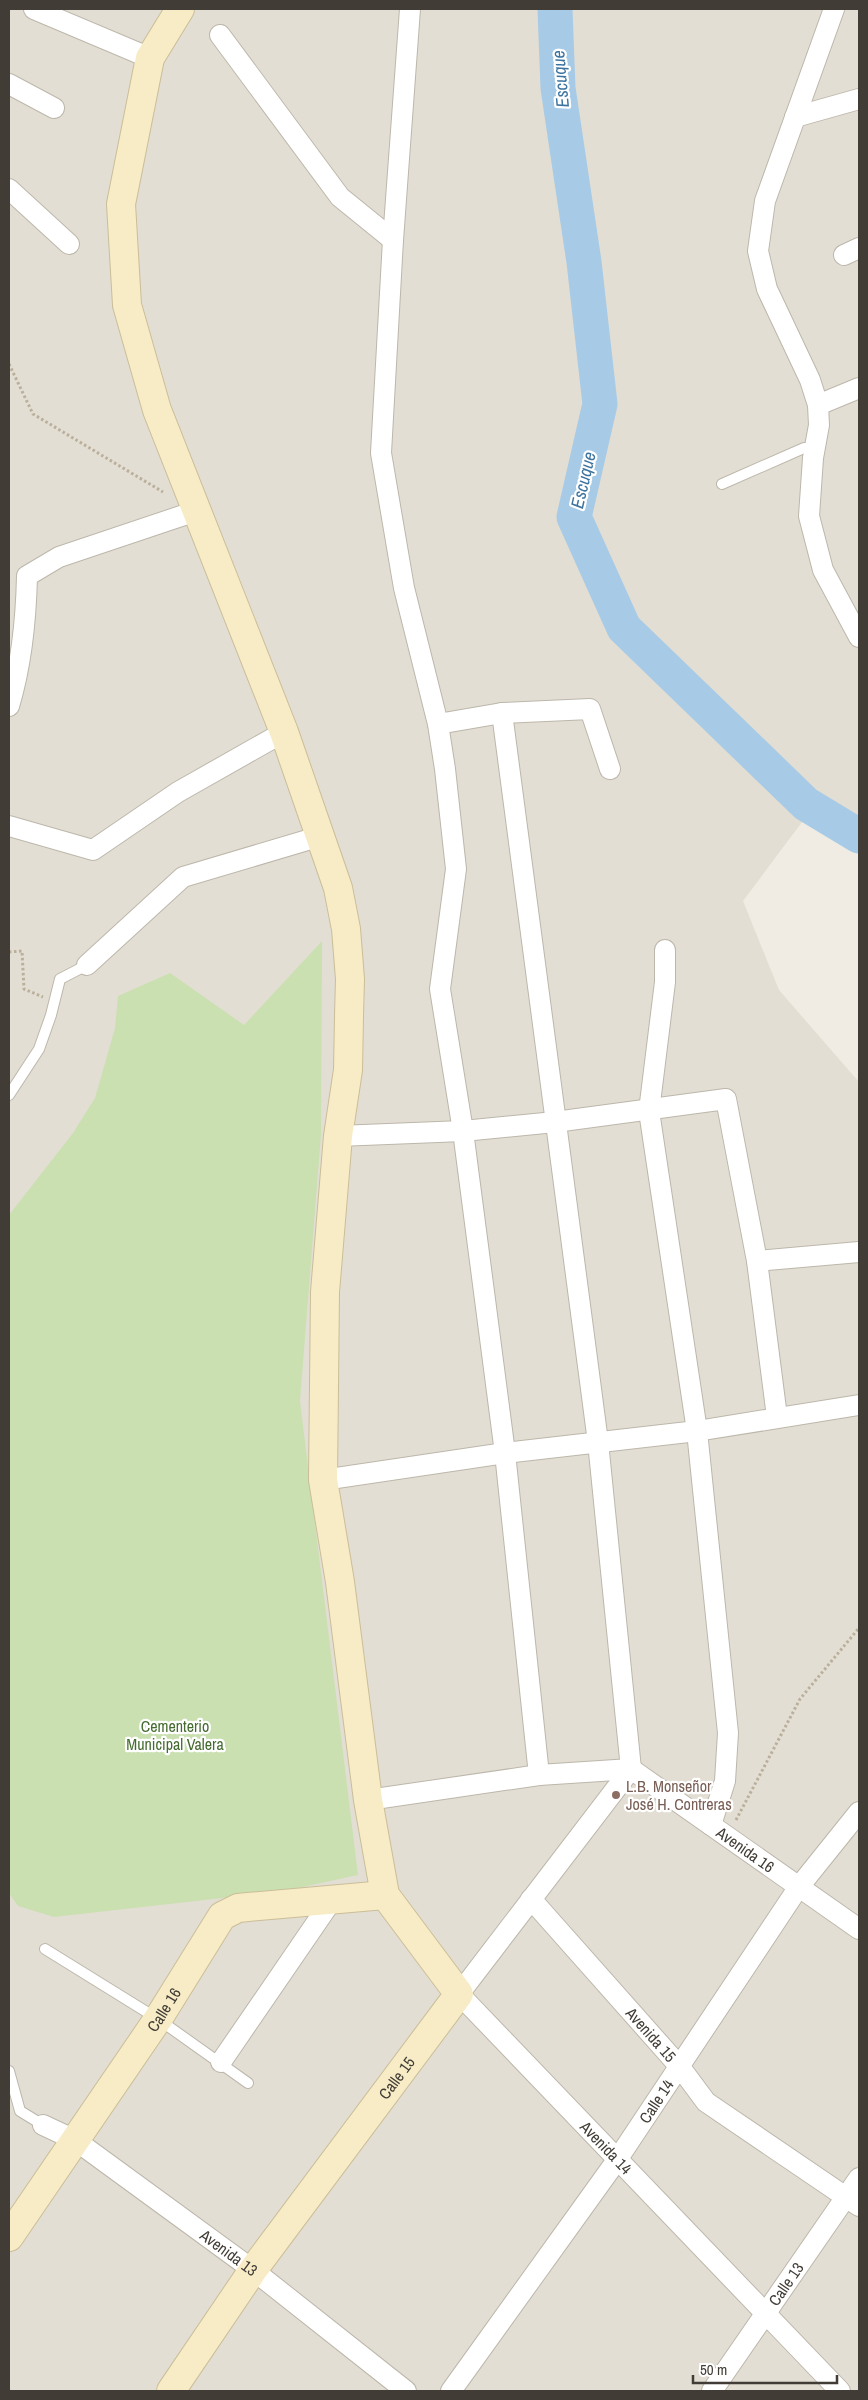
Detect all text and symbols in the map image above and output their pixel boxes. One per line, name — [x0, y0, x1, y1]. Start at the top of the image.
water label: Escuque — [545, 49, 575, 109]
water label: Escuque — [564, 449, 602, 511]
park label: Cementerio Municipal Valera — [126, 1715, 224, 1755]
place label: L.B. Monseñor José H. Contreras — [626, 1775, 732, 1815]
marker: L.B. Monseñor José H. Contreras — [610, 1789, 622, 1801]
street label: Avenida 16 — [711, 1821, 779, 1877]
street label: Calle 16 — [142, 1983, 186, 2036]
street label: Avenida 15 — [620, 2002, 681, 2066]
street label: Calle 15 — [373, 2052, 420, 2104]
street label: Calle 14 — [634, 2075, 679, 2127]
street label: Avenida 14 — [575, 2115, 637, 2179]
street label: Avenida 13 — [195, 2223, 262, 2281]
street label: Calle 13 — [763, 2258, 809, 2310]
scale bar — [693, 2352, 837, 2384]
text: 50 m — [700, 2359, 727, 2380]

